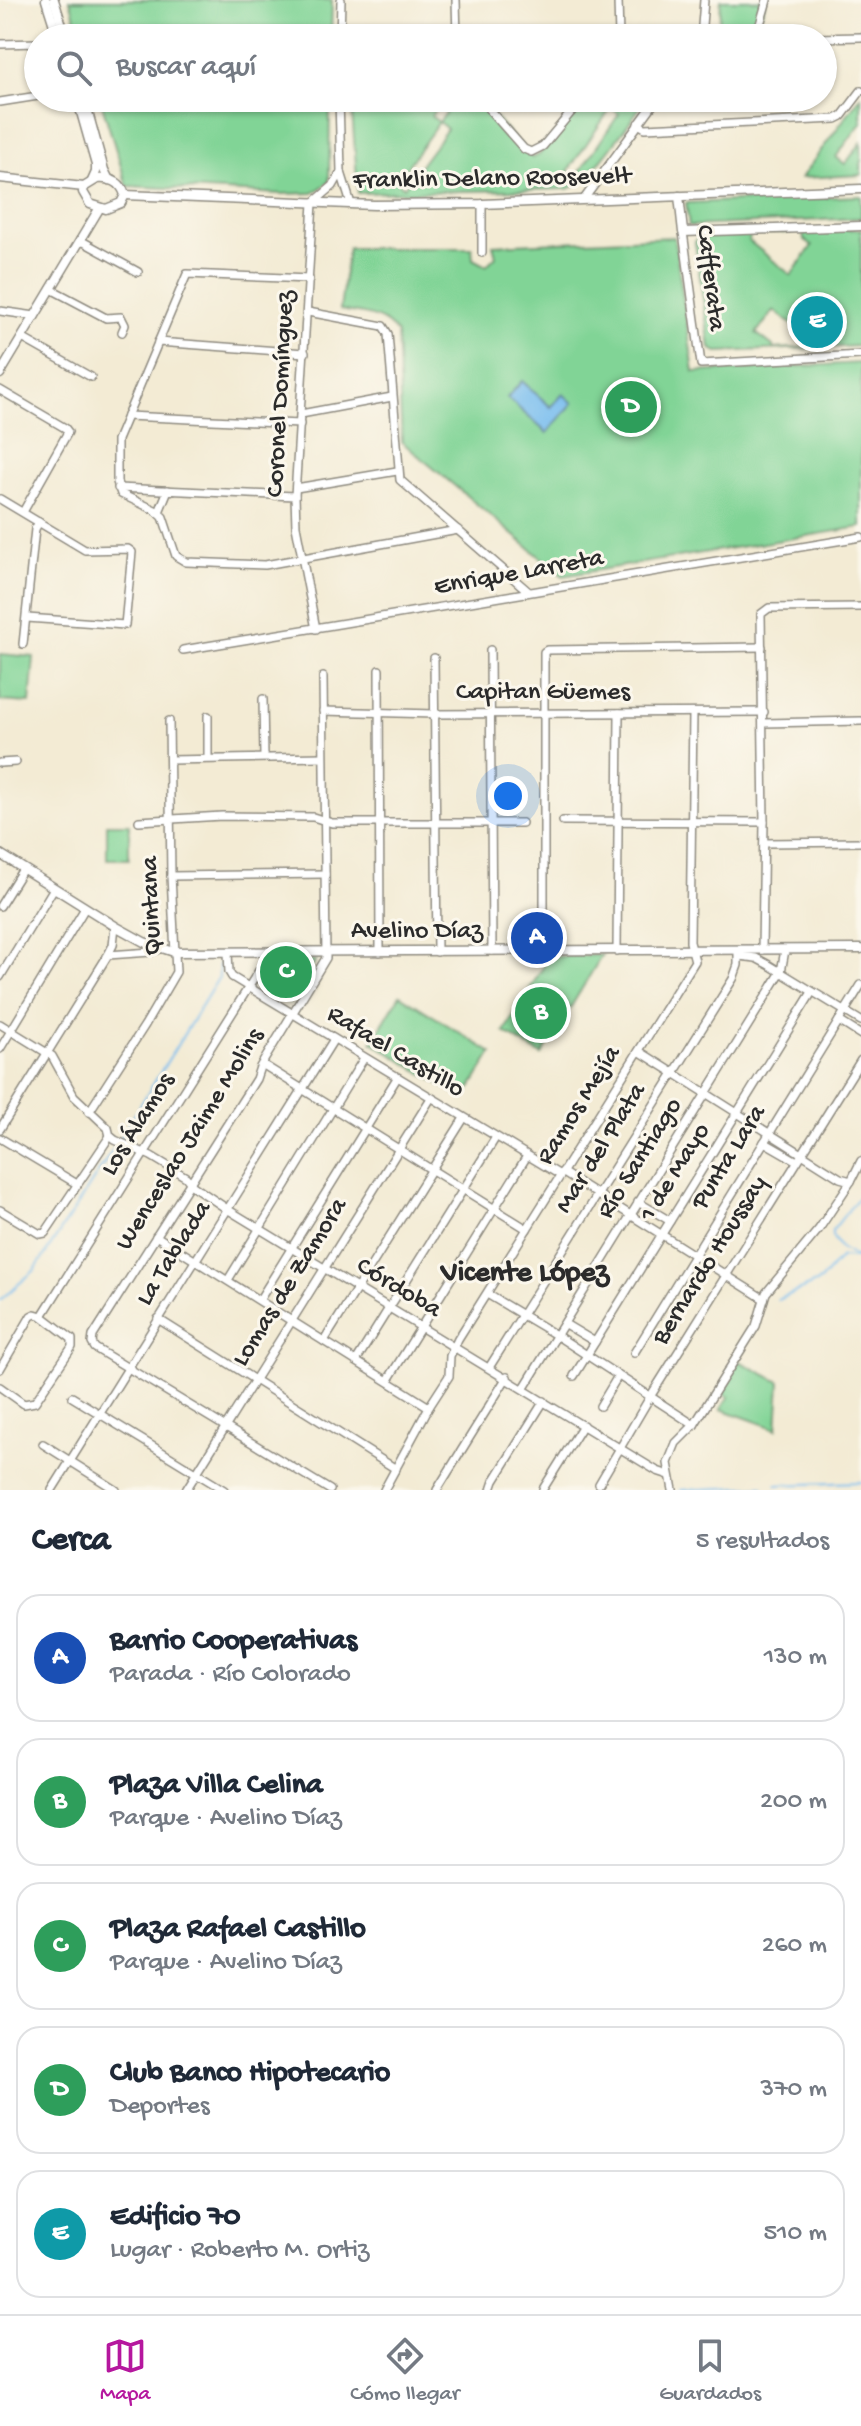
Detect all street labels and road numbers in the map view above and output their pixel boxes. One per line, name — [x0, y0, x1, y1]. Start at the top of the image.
street label: Franklin Delano Roosevelt — [352, 162, 634, 198]
street label: Cafferata — [687, 223, 731, 334]
street label: Coronel Domínguez — [261, 288, 303, 498]
street label: Enrique Larreta — [432, 544, 608, 604]
street label: Capitan Güemes — [456, 678, 631, 709]
street label: Quintana — [136, 854, 170, 956]
street label: Avelino Díaz — [351, 917, 485, 948]
street label: Rafael Castillo — [321, 1000, 469, 1106]
street label: Wenceslao Jaime Molins — [110, 1022, 273, 1257]
street label: Ramos Mejía — [531, 1039, 630, 1171]
street label: Los Álamos — [95, 1066, 184, 1182]
street label: Mar del Plata — [550, 1077, 655, 1220]
street label: Río Santiago — [592, 1093, 690, 1225]
street label: Punta Lara — [685, 1099, 775, 1217]
street label: 1 de Mayo — [633, 1118, 718, 1229]
street label: Bernardo Houssay — [646, 1170, 776, 1352]
street label: Lomas de Zamora — [227, 1192, 356, 1373]
street label: La Tablada — [131, 1194, 220, 1312]
street label: Córdoba — [350, 1252, 447, 1327]

